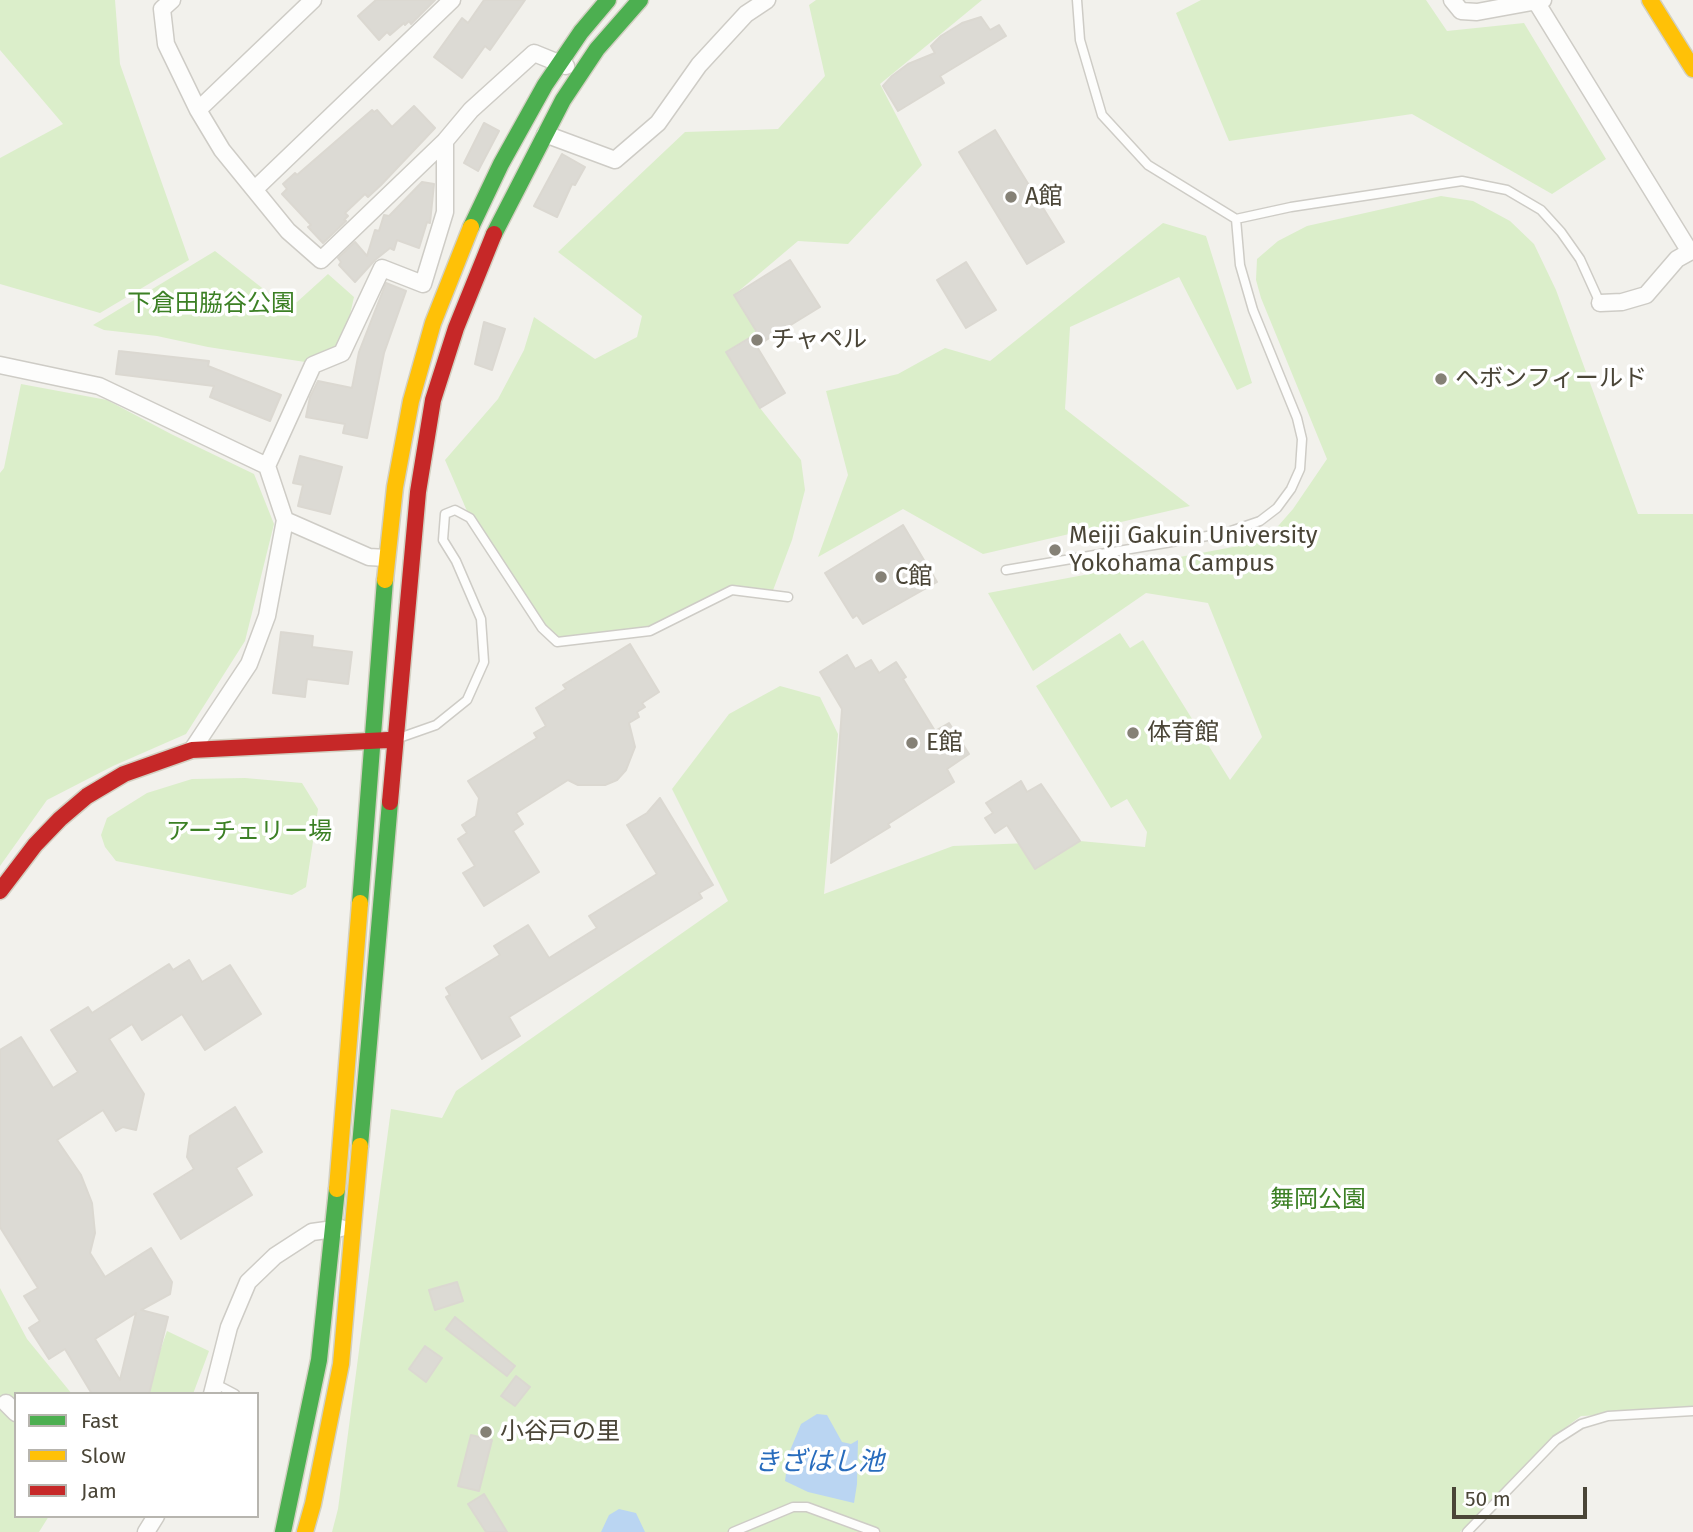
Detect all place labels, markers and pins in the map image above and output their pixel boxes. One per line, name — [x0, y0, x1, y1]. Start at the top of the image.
place label: A館 — [1025, 183, 1063, 211]
marker: A館 — [1003, 189, 1019, 205]
place label: チャペル — [771, 326, 867, 354]
marker: チャペル — [749, 332, 765, 348]
place label: ヘボンフィールド — [1455, 365, 1647, 393]
marker: ヘボンフィールド — [1433, 371, 1449, 387]
place label: Meiji Gakuin University Yokohama Campus — [1069, 522, 1318, 578]
marker: Meiji Gakuin University Yokohama Campus — [1047, 542, 1063, 558]
place label: C館 — [895, 563, 932, 591]
marker: C館 — [873, 569, 889, 585]
place label: 体育館 — [1147, 719, 1219, 747]
marker: 体育館 — [1125, 725, 1141, 741]
place label: E館 — [926, 729, 963, 757]
marker: E館 — [904, 735, 920, 751]
place label: 小谷戸の里 — [500, 1418, 620, 1446]
marker: 小谷戸の里 — [478, 1424, 494, 1440]

